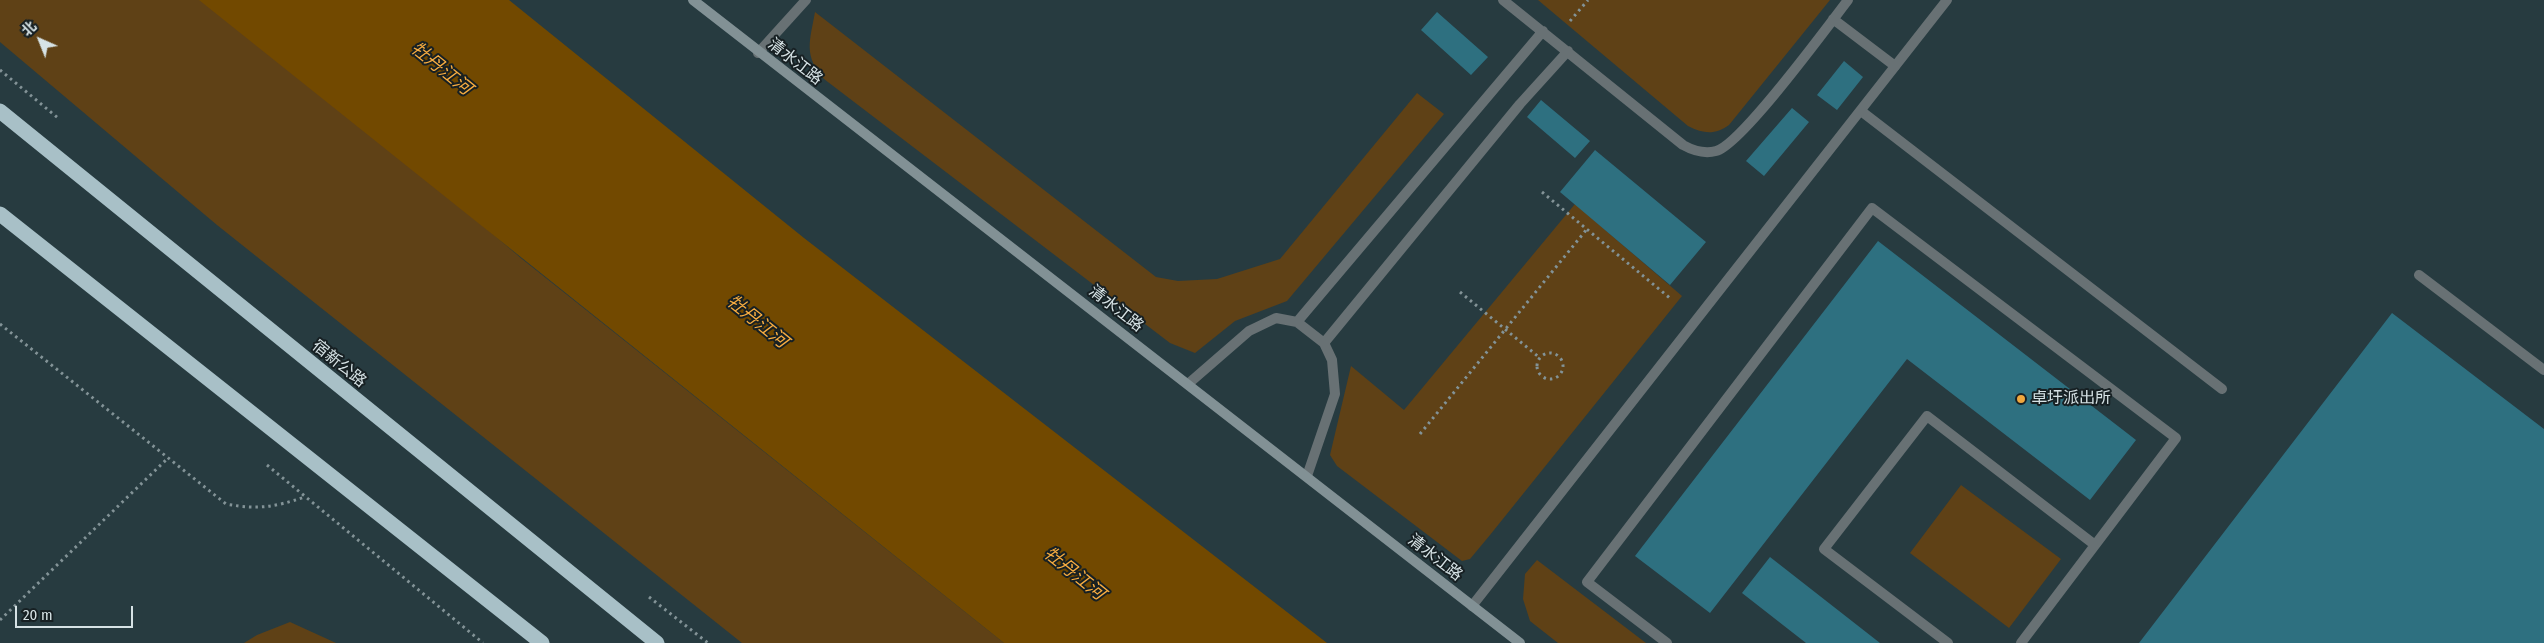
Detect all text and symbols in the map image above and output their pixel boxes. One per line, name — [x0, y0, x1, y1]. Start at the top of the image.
north arrow — [15, 15, 65, 65]
text: 北 — [18, 18, 40, 40]
street label: 清水江路 — [764, 35, 826, 89]
water label: 牡丹江河 — [406, 38, 476, 100]
street label: 清水江路 — [1085, 282, 1147, 336]
water label: 牡丹江河 — [722, 291, 792, 353]
street label: 宿新公路 — [308, 336, 370, 392]
place label: 卓圩派出所 — [2031, 389, 2111, 409]
marker: 卓圩派出所 — [2015, 393, 2027, 405]
street label: 清水江路 — [1404, 531, 1466, 585]
water label: 牡丹江河 — [1039, 543, 1109, 605]
scale bar — [18, 596, 135, 628]
text: 20 m — [23, 606, 53, 624]

